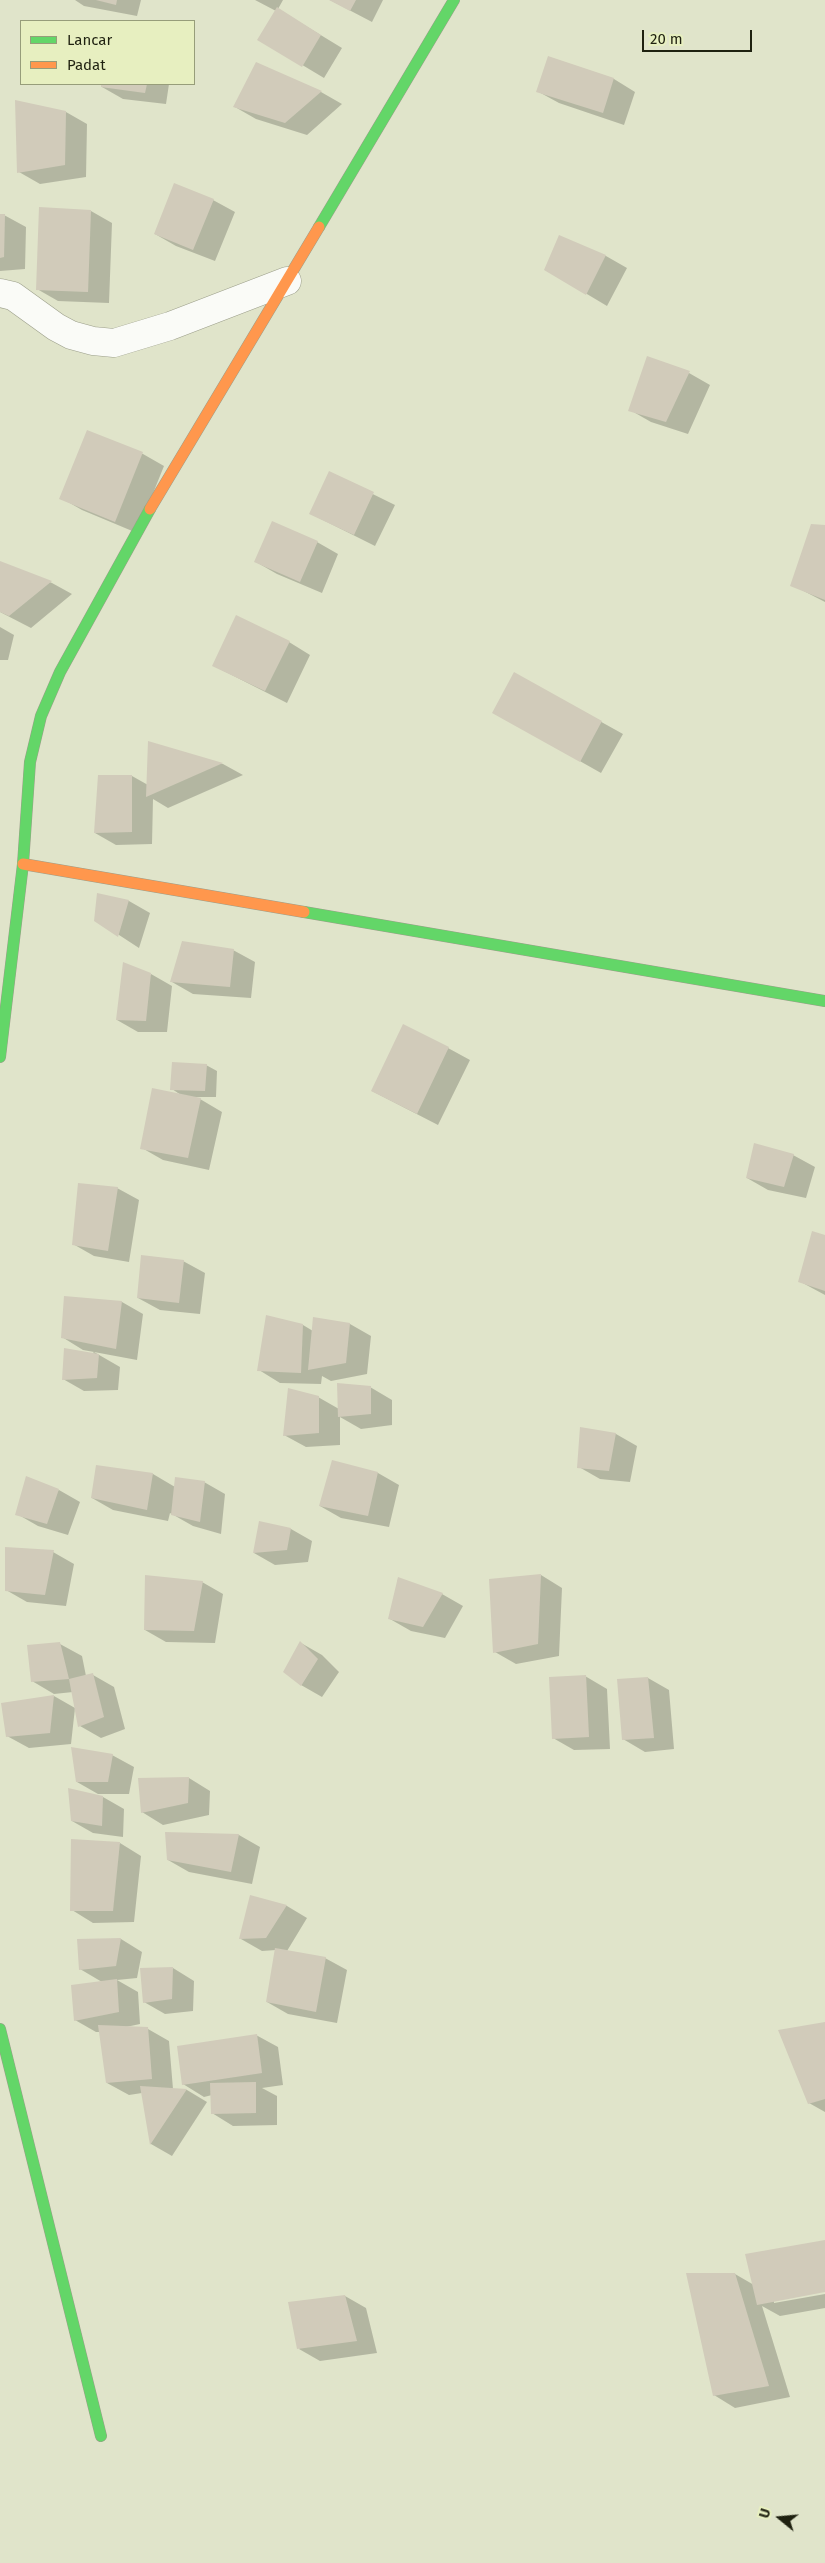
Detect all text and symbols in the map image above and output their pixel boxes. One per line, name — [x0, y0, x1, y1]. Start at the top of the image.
legend — [20, 20, 195, 85]
scale bar — [645, 20, 755, 52]
text: 20 m — [650, 30, 683, 48]
text: Lancar — [67, 31, 112, 49]
text: Padat — [67, 56, 106, 74]
north arrow — [755, 2493, 805, 2543]
text: U — [756, 2507, 775, 2520]

